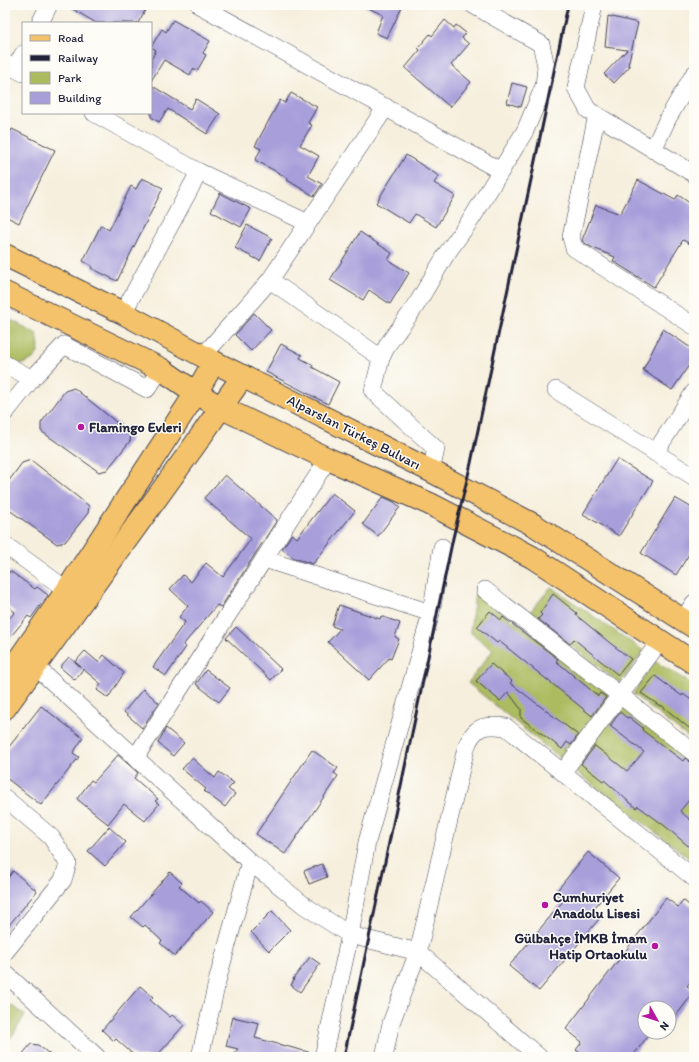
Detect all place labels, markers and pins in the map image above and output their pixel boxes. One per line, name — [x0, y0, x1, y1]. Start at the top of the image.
place label: Flamingo Evleri — [89, 419, 182, 436]
marker: Flamingo Evleri — [76, 422, 86, 432]
place label: Cumhuriyet Anadolu Lisesi — [552, 889, 640, 922]
marker: Cumhuriyet Anadolu Lisesi — [540, 900, 550, 910]
place label: Gülbahçe İMKB İmam Hatip Ortaokulu — [514, 930, 648, 963]
marker: Gülbahçe İMKB İmam Hatip Ortaokulu — [650, 941, 660, 951]

